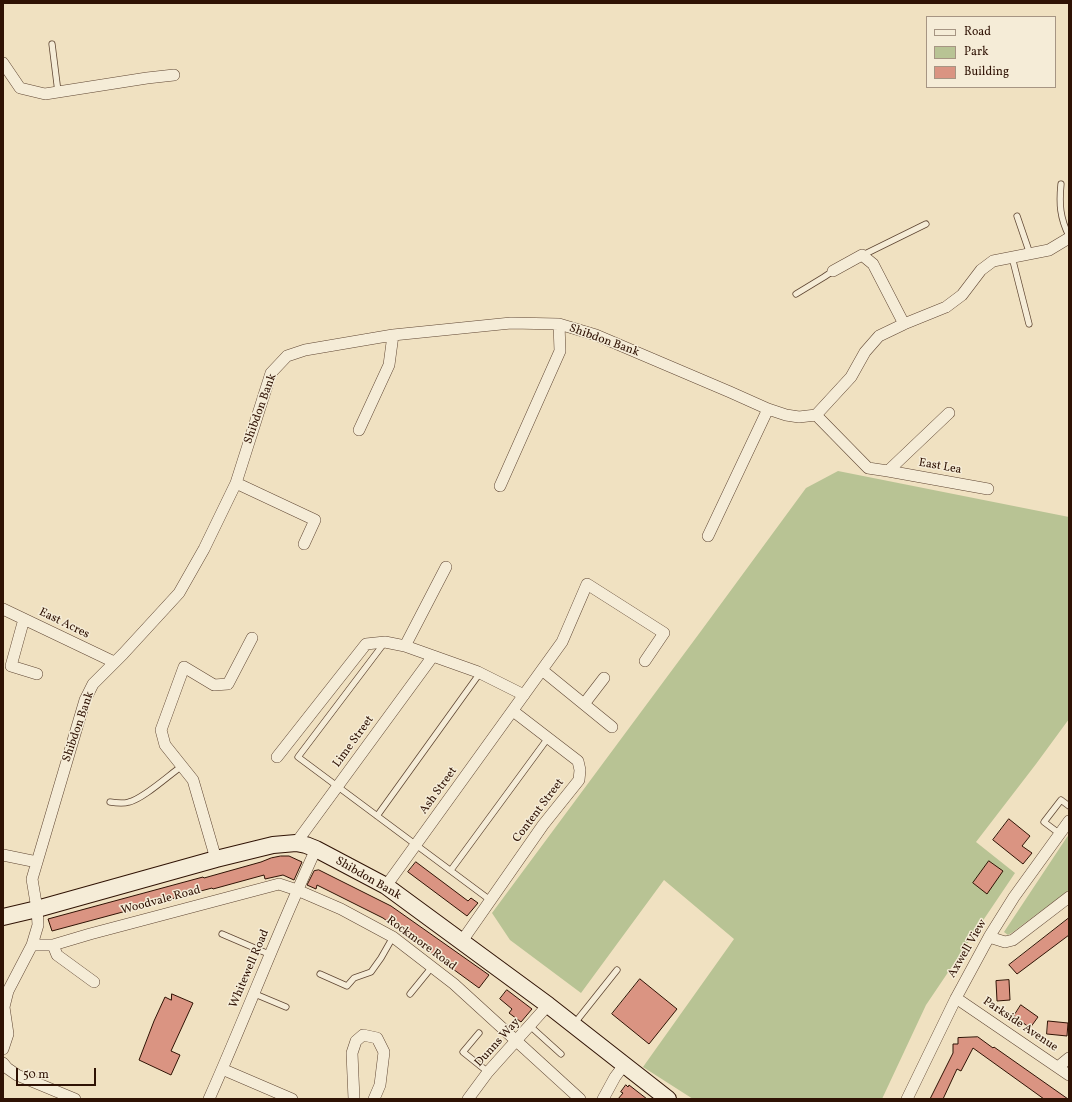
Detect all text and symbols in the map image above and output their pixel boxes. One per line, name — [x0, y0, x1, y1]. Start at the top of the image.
legend — [926, 16, 1056, 88]
text: Road — [964, 24, 991, 40]
text: Park — [964, 44, 989, 60]
text: Building — [964, 64, 1009, 80]
street label: Shibdon Bank — [567, 322, 641, 360]
street label: Shibdon Bank — [242, 372, 280, 446]
street label: East Lea — [917, 456, 963, 478]
street label: East Acres — [36, 606, 92, 642]
street label: Shibdon Bank — [60, 690, 98, 764]
street label: Lime Street — [330, 713, 378, 771]
street label: Ash Street — [417, 765, 461, 817]
street label: Content Street — [510, 776, 568, 846]
street label: Shibdon Bank — [332, 854, 404, 904]
street label: Woodvale Road — [120, 883, 202, 919]
street label: Rockmore Road — [383, 914, 459, 974]
street label: Axwell View — [945, 917, 991, 981]
street label: Whitewell Road — [227, 928, 273, 1010]
street label: Parkside Avenue — [980, 995, 1060, 1055]
street label: Dunns Way — [472, 1016, 524, 1070]
scale bar — [18, 1060, 98, 1086]
text: 50 m — [23, 1067, 49, 1083]

